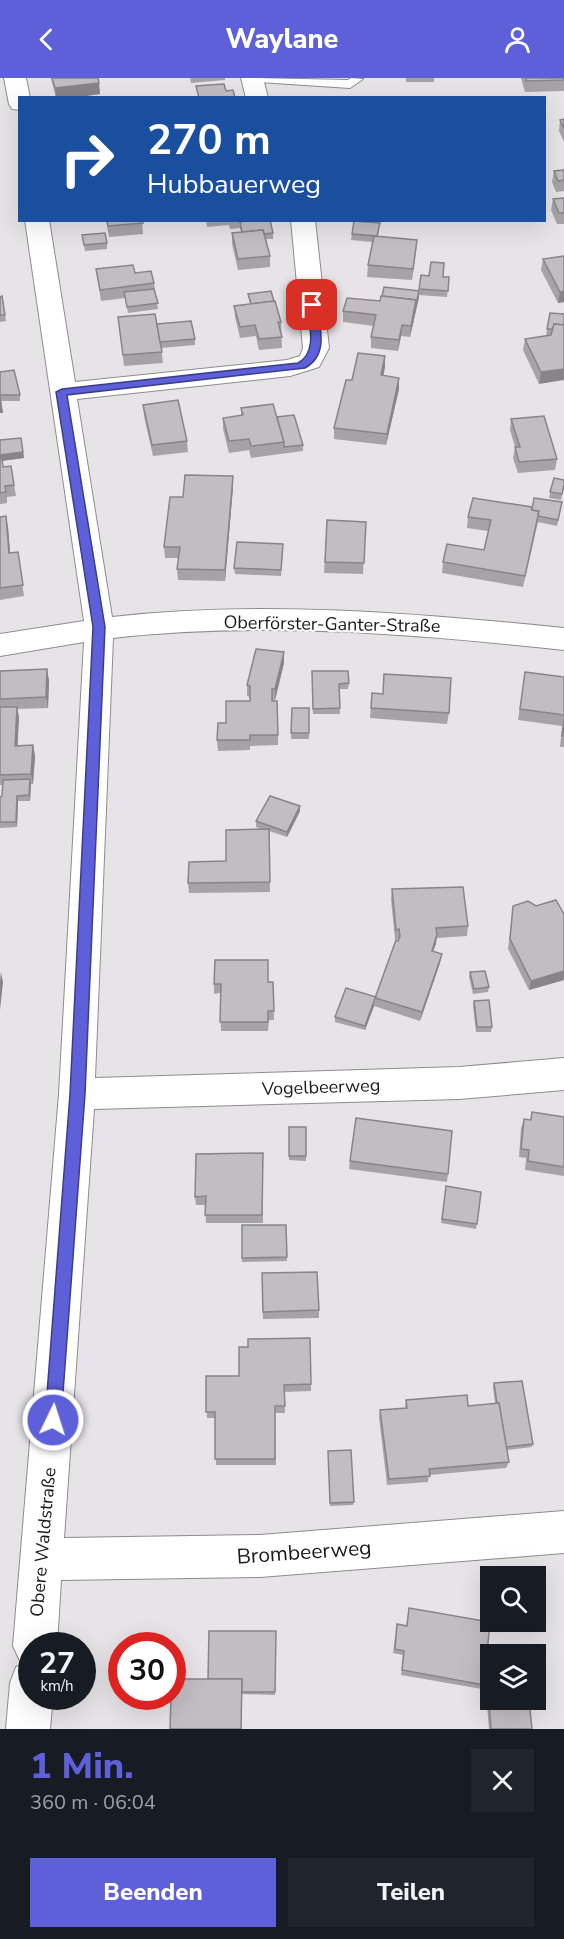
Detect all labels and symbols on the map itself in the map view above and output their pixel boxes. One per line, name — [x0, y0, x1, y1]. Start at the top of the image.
pin — [286, 279, 337, 330]
street label: Oberförster-Ganter-Straße — [223, 610, 441, 638]
street label: Vogelbeerweg — [260, 1073, 381, 1101]
position arrow — [21, 1388, 85, 1452]
street label: Obere Waldstraße — [25, 1466, 61, 1618]
street label: Brombeerweg — [236, 1533, 372, 1571]
speed limit sign: 30 — [108, 1632, 186, 1710]

